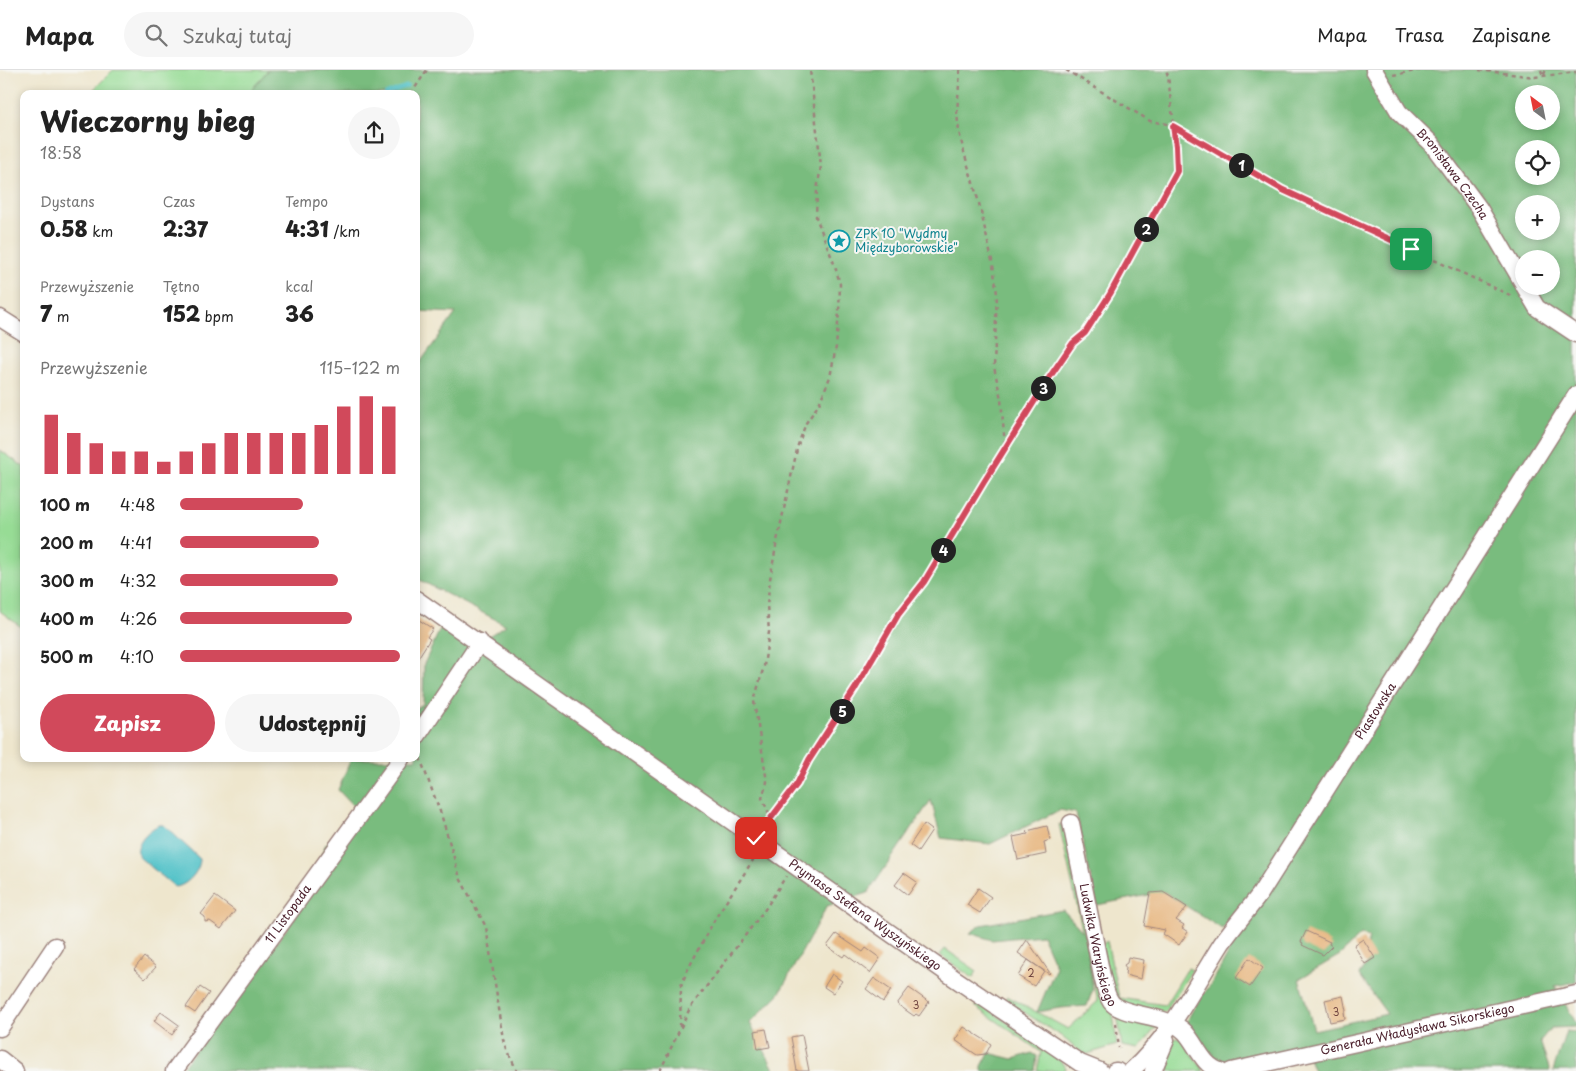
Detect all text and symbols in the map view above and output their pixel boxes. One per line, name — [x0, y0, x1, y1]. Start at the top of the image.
search box — [124, 12, 474, 57]
text: Mapa — [25, 17, 94, 53]
icon: search — [142, 21, 170, 49]
text: Szukaj tutaj — [182, 21, 292, 49]
text: Mapa — [1317, 21, 1367, 48]
text: Trasa — [1395, 21, 1444, 48]
text: Zapisane — [1472, 21, 1551, 48]
north arrow — [1515, 85, 1560, 130]
map controls — [1515, 85, 1560, 295]
text: Wieczorny bieg — [40, 99, 255, 142]
button: share — [348, 107, 400, 159]
street label: Bronisława Czecha — [1413, 124, 1494, 223]
text: 18:58 — [40, 140, 82, 164]
button: locate — [1515, 140, 1560, 185]
pin: 1 — [1228, 152, 1254, 178]
text: 1 — [1238, 155, 1245, 176]
text: Dystans — [40, 191, 95, 212]
text: Czas — [163, 191, 195, 212]
text: Tempo — [285, 191, 328, 212]
button: + — [1515, 195, 1560, 240]
text: 0.58 — [40, 212, 88, 244]
text: 2:37 — [163, 212, 208, 244]
text: 4:31 — [285, 212, 329, 244]
pin: 2 — [1134, 216, 1158, 242]
text: 2 — [1142, 219, 1151, 240]
text: km — [88, 221, 113, 242]
text: /km — [329, 221, 360, 242]
place label: ZPK 10 "Wydmy Międzyborowskie" — [855, 224, 958, 256]
pin — [1390, 228, 1432, 270]
place icon: ZPK 10 "Wydmy Międzyborowskie" — [827, 229, 851, 253]
icon: arrive — [1397, 235, 1425, 263]
button: − — [1515, 250, 1560, 295]
text: Przewyższenie — [40, 276, 134, 297]
text: Tętno — [163, 276, 200, 297]
text: kcal — [285, 276, 313, 297]
text: 7 — [40, 297, 52, 329]
text: 152 — [163, 297, 200, 329]
text: 36 — [285, 297, 314, 329]
text: m — [52, 306, 69, 327]
text: bpm — [200, 306, 234, 327]
text: Przewyższenie — [40, 355, 148, 379]
text: 115–122 m — [320, 355, 400, 379]
pin: 3 — [1030, 376, 1056, 400]
text: 3 — [1039, 378, 1048, 399]
text: 100 m — [40, 492, 90, 516]
text: 4:48 — [120, 492, 156, 516]
text: 200 m — [40, 530, 94, 554]
text: 4:41 — [120, 530, 152, 554]
pin: 4 — [930, 538, 956, 562]
text: 4 — [939, 540, 948, 561]
text: 300 m — [40, 568, 94, 592]
text: 4:32 — [120, 568, 157, 592]
text: 400 m — [40, 606, 94, 630]
text: 4:26 — [120, 606, 157, 630]
text: 500 m — [40, 644, 93, 668]
text: 4:10 — [120, 644, 154, 668]
street label: Piastowska — [1350, 678, 1400, 743]
button: Zapisz — [40, 694, 215, 752]
button: Udostępnij — [225, 694, 400, 752]
pin: 5 — [830, 698, 854, 724]
text: 5 — [838, 701, 847, 722]
pin — [735, 817, 777, 859]
icon: check — [742, 824, 770, 852]
street label: Prymasa Stefana Wyszyńskiego — [785, 854, 946, 975]
street label: 11 Listopada — [260, 880, 315, 947]
street label: Ludwika Waryńskiego — [1075, 882, 1121, 1010]
house number: 2 — [1027, 965, 1035, 980]
house number: 3 — [913, 997, 919, 1012]
street label: Generała Władysława Sikorskiego — [1318, 998, 1516, 1059]
house number: 3 — [1333, 1004, 1339, 1019]

